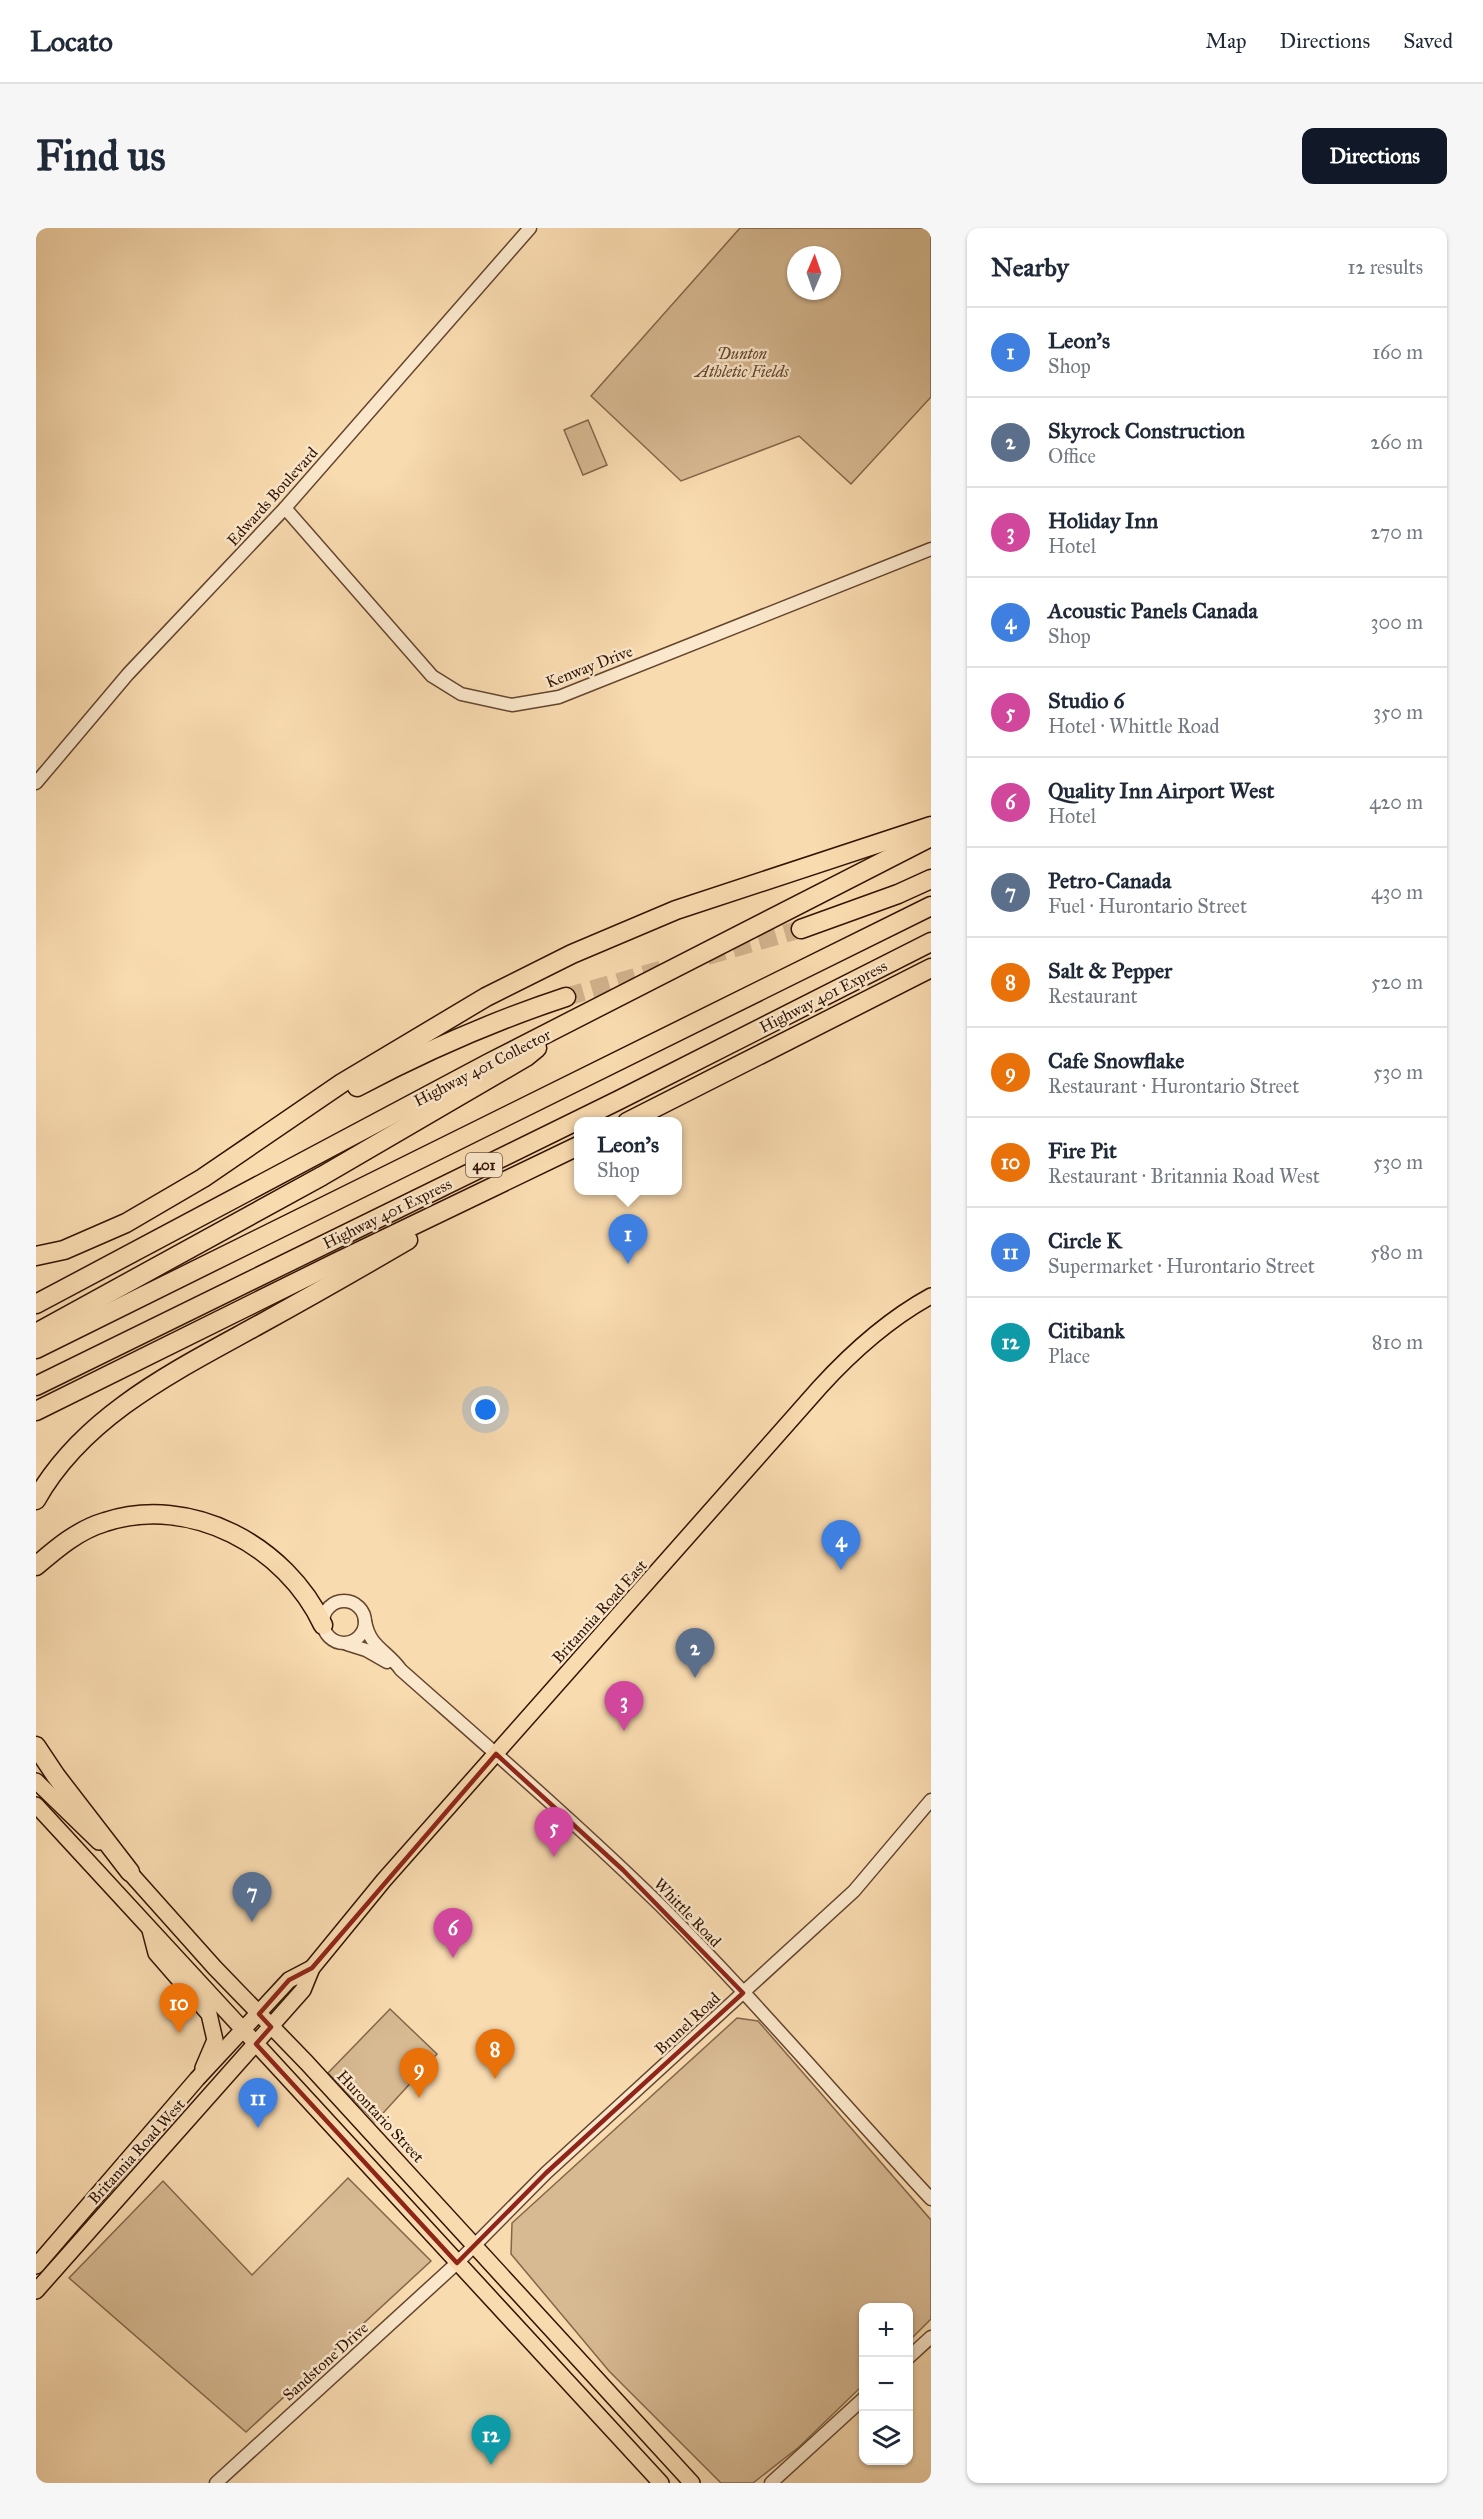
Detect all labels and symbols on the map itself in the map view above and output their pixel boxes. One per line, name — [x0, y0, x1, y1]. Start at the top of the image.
north arrow — [787, 246, 841, 300]
park label: Dunton Athletic Fields — [693, 344, 789, 381]
street label: Edwards Boulevard — [223, 443, 322, 550]
street label: Kenway Drive — [543, 641, 635, 692]
street label: Highway 401 Express — [756, 956, 891, 1038]
street label: Highway 401 Collector — [411, 1025, 554, 1111]
road number: 401 — [466, 1153, 502, 1177]
street label: Highway 401 Express — [320, 1174, 455, 1254]
pin: 1 — [608, 1214, 648, 1264]
your location — [471, 1395, 500, 1424]
pin: 4 — [822, 1520, 860, 1570]
street label: Britannia Road East — [548, 1556, 651, 1667]
pin: 2 — [676, 1628, 714, 1678]
pin: 3 — [604, 1682, 644, 1731]
pin: 5 — [534, 1808, 574, 1857]
pin: 7 — [232, 1872, 272, 1922]
street label: Whittle Road — [650, 1874, 725, 1951]
pin: 6 — [434, 1908, 472, 1958]
pin: 10 — [160, 1984, 198, 2033]
street label: Brunel Road — [651, 1988, 724, 2058]
pin: 8 — [476, 2030, 514, 2079]
pin: 9 — [400, 2048, 439, 2098]
street label: Hurontario Street — [333, 2066, 428, 2167]
pin: 11 — [238, 2078, 278, 2128]
street label: Britannia Road West — [84, 2094, 189, 2208]
street label: Sandstone Drive — [279, 2318, 372, 2405]
pin: 12 — [472, 2416, 510, 2465]

